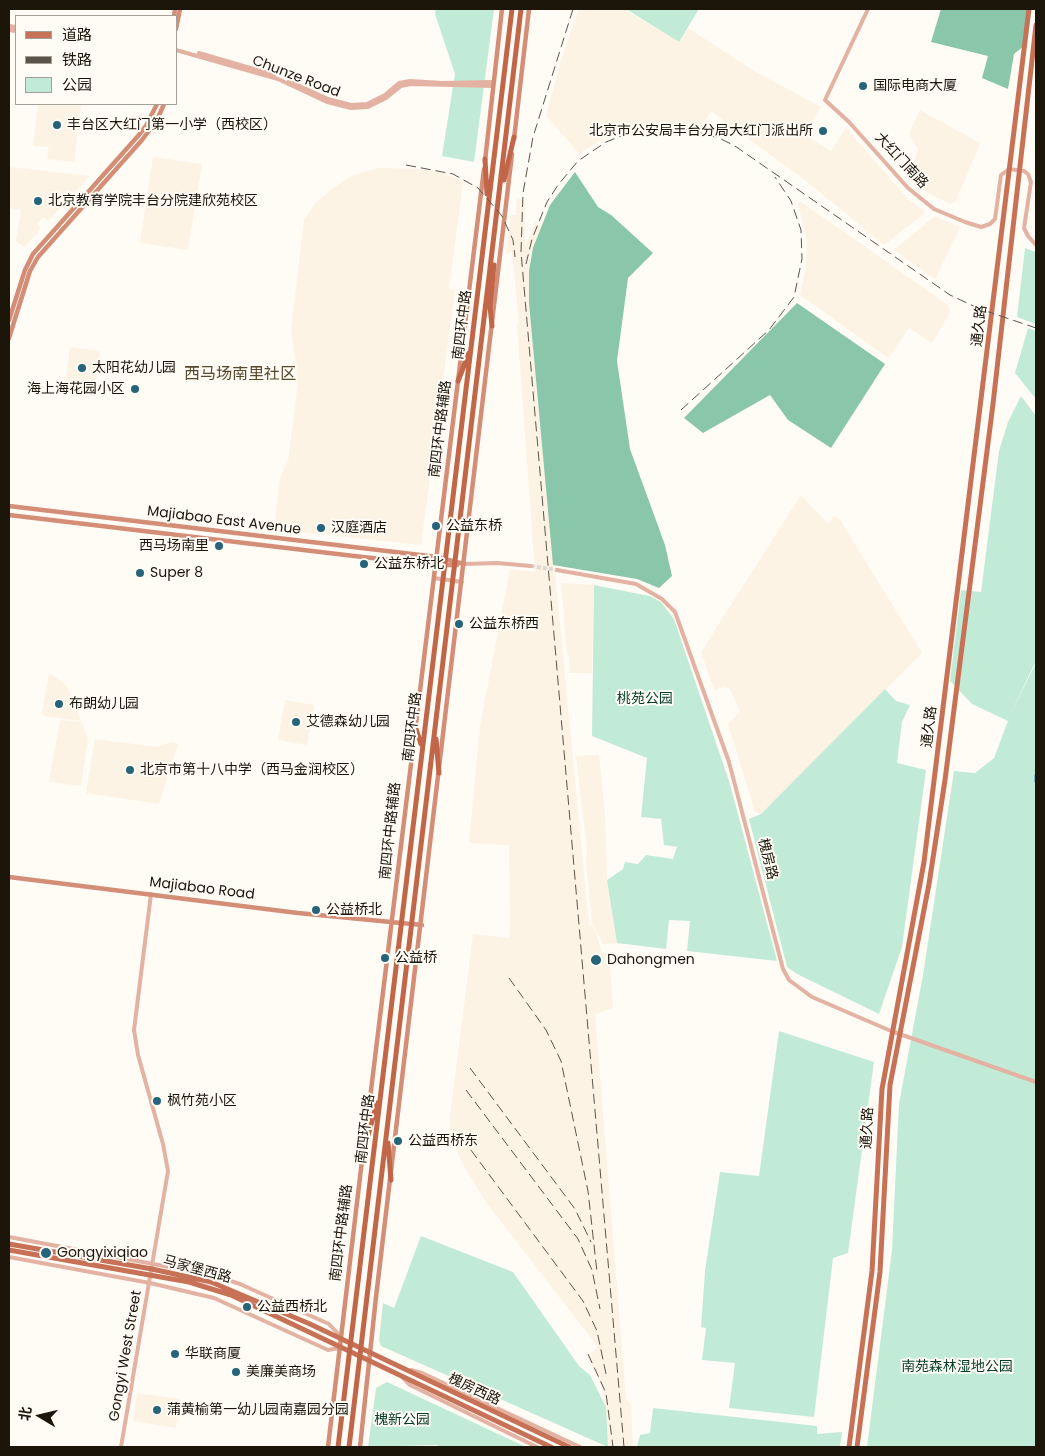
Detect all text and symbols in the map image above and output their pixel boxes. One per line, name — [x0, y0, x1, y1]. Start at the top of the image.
legend — [15, 15, 178, 105]
text: 道路 — [62, 24, 92, 45]
text: 铁路 — [62, 49, 92, 70]
street label: Chunze Road — [250, 53, 342, 101]
text: 公园 — [62, 74, 92, 95]
place label: 国际电商大厦 — [873, 78, 957, 94]
marker: 国际电商大厦 — [857, 80, 869, 92]
place label: 丰台区大红门第一小学（西校区） — [67, 117, 277, 133]
marker: 丰台区大红门第一小学（西校区） — [51, 119, 63, 131]
place label: 北京市公安局丰台分局大红门派出所 — [589, 123, 813, 139]
marker: 北京市公安局丰台分局大红门派出所 — [817, 125, 829, 137]
street label: 大红门南路 — [871, 130, 931, 192]
place label: 北京教育学院丰台分院建欣苑校区 — [48, 193, 258, 209]
marker: 北京教育学院丰台分院建欣苑校区 — [32, 195, 44, 207]
street label: 南四环中路 — [450, 289, 476, 361]
street label: 通久路 — [969, 304, 991, 348]
place label: 太阳花幼儿园 — [92, 360, 176, 376]
marker: 太阳花幼儿园 — [76, 362, 88, 374]
district label: 西马场南里社区 — [184, 365, 296, 385]
street label: 南四环中路辅路 — [427, 379, 455, 479]
place label: 海上海花园小区 — [27, 381, 125, 397]
marker: 海上海花园小区 — [129, 383, 141, 395]
street label: Majiabao East Avenue — [146, 503, 302, 539]
place label: 公益东桥 — [446, 518, 502, 534]
place label: 汉庭酒店 — [331, 520, 387, 536]
marker: 公益东桥 — [430, 520, 442, 532]
marker: 汉庭酒店 — [315, 522, 327, 534]
place label: 西马场南里 — [139, 538, 209, 554]
marker: 西马场南里 — [213, 540, 225, 552]
place label: 公益东桥北 — [374, 556, 444, 572]
marker: 公益东桥北 — [358, 558, 370, 570]
place label: Super 8 — [150, 565, 203, 581]
marker: Super 8 — [134, 567, 146, 579]
place label: 公益东桥西 — [469, 616, 539, 632]
marker: 公益东桥西 — [453, 618, 465, 630]
street label: 南四环中路 — [400, 691, 426, 763]
park label: 桃苑公园 — [617, 691, 673, 707]
place label: 布朗幼儿园 — [69, 696, 139, 712]
marker: 布朗幼儿园 — [53, 698, 65, 710]
street label: 通久路 — [919, 705, 941, 749]
place label: 艾德森幼儿园 — [306, 714, 390, 730]
marker: 艾德森幼儿园 — [290, 716, 302, 728]
place label: 北京市第十八中学（西马金润校区） — [140, 762, 364, 778]
marker: 北京市第十八中学（西马金润校区） — [124, 764, 136, 776]
street label: 南四环中路辅路 — [378, 781, 404, 881]
street label: 槐房路 — [754, 837, 780, 881]
street label: Majiabao Road — [148, 874, 256, 904]
place label: 公益桥北 — [326, 902, 382, 918]
marker: 公益桥北 — [310, 904, 322, 916]
place label: 公益桥 — [395, 950, 437, 966]
marker: 公益桥 — [379, 952, 391, 964]
place label: Dahongmen — [607, 952, 695, 968]
marker: Dahongmen — [589, 953, 603, 967]
place label: 枫竹苑小区 — [167, 1093, 237, 1109]
street label: 南四环中路 — [353, 1093, 379, 1165]
marker: 枫竹苑小区 — [151, 1095, 163, 1107]
street label: 通久路 — [859, 1107, 877, 1149]
place label: 公益西桥东 — [408, 1133, 478, 1149]
marker: 公益西桥东 — [392, 1135, 404, 1147]
street label: 南四环中路辅路 — [328, 1183, 356, 1283]
place label: Gongyixiqiao — [57, 1245, 148, 1261]
marker: Gongyixiqiao — [39, 1246, 53, 1260]
street label: 马家堡西路 — [161, 1253, 233, 1287]
street label: Gongyi West Street — [106, 1289, 146, 1423]
place label: 公益西桥北 — [257, 1299, 327, 1315]
marker: 公益西桥北 — [241, 1301, 253, 1313]
place label: 华联商厦 — [185, 1346, 241, 1362]
marker: 华联商厦 — [169, 1348, 181, 1360]
park label: 南苑森林湿地公园 — [901, 1359, 1013, 1375]
place label: 美廉美商场 — [246, 1364, 316, 1380]
marker: 美廉美商场 — [230, 1366, 242, 1378]
street label: 槐房西路 — [445, 1371, 503, 1409]
north arrow — [15, 1391, 65, 1441]
place label: 蒲黄榆第一幼儿园南嘉园分园 — [167, 1402, 349, 1418]
marker: 蒲黄榆第一幼儿园南嘉园分园 — [151, 1404, 163, 1416]
text: 北 — [14, 1405, 36, 1422]
park label: 槐新公园 — [374, 1412, 430, 1428]

